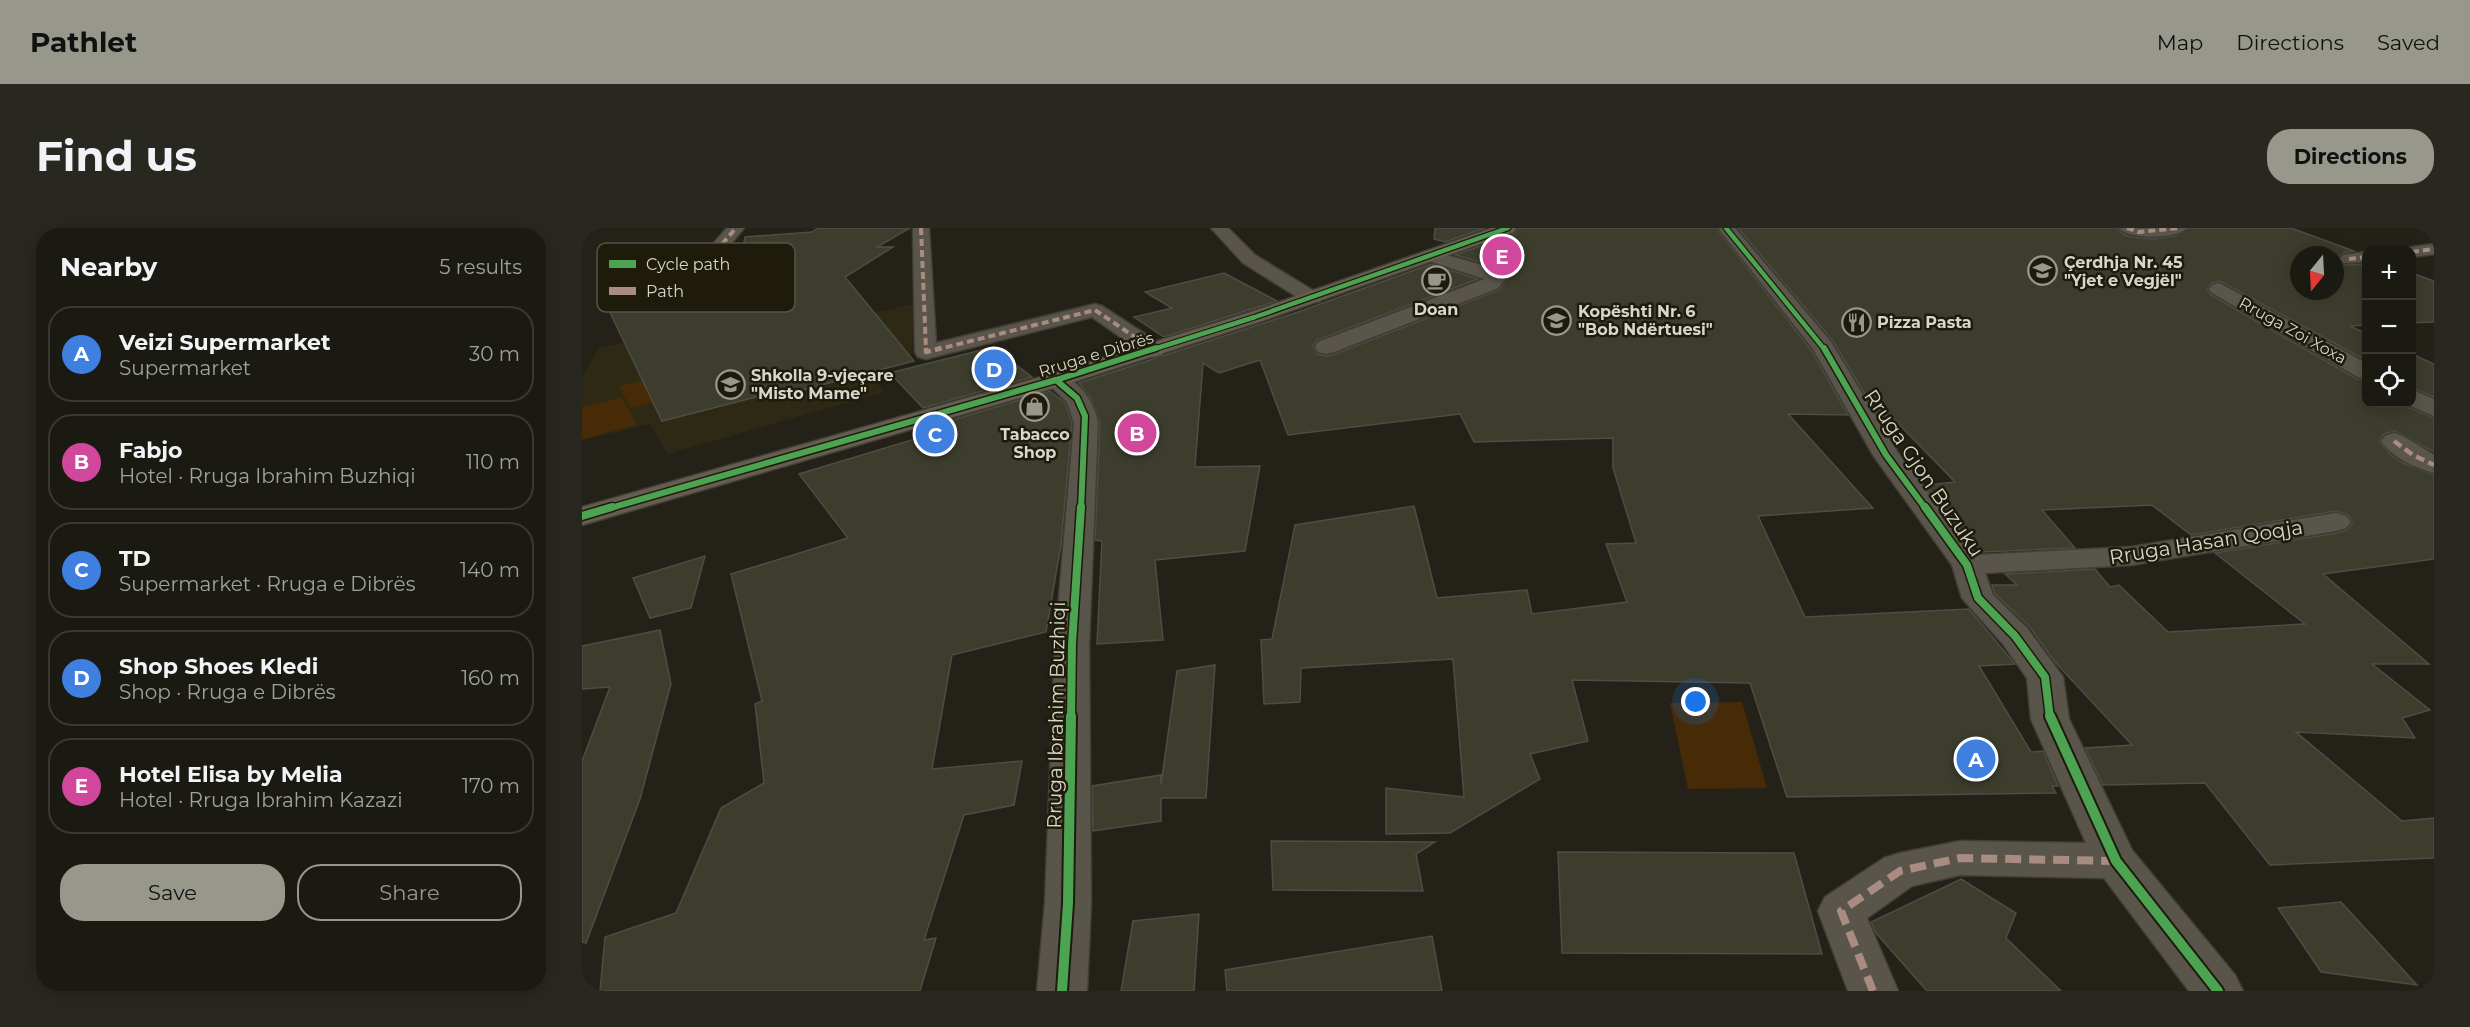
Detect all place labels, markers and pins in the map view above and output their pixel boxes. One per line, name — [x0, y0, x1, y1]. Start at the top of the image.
pin: E — [1482, 234, 1522, 279]
place label: Çerdhja Nr. 45 "Yjet e Vegjël" — [2064, 253, 2183, 290]
school or university icon: Çerdhja Nr. 45 "Yjet e Vegjël" — [2027, 255, 2059, 287]
cafe icon: Doan — [1420, 265, 1452, 297]
place label: Doan — [1414, 300, 1458, 319]
place label: Kopështi Nr. 6 "Bob Ndërtuesi" — [1578, 302, 1713, 339]
school or university icon: Kopështi Nr. 6 "Bob Ndërtuesi" — [1541, 304, 1573, 336]
restaurant icon: Pizza Pasta — [1840, 306, 1872, 338]
place label: Pizza Pasta — [1877, 313, 1972, 332]
pin: D — [974, 346, 1014, 392]
place label: Shkolla 9-vjeçare "Misto Mame" — [751, 366, 894, 403]
school or university icon: Shkolla 9-vjeçare "Misto Mame" — [714, 368, 746, 400]
shop icon: Tabacco Shop — [1019, 390, 1051, 422]
pin: B — [1118, 410, 1156, 456]
pin: C — [916, 412, 954, 456]
place label: Tabacco Shop — [1000, 425, 1070, 462]
pin: A — [1956, 736, 1996, 782]

